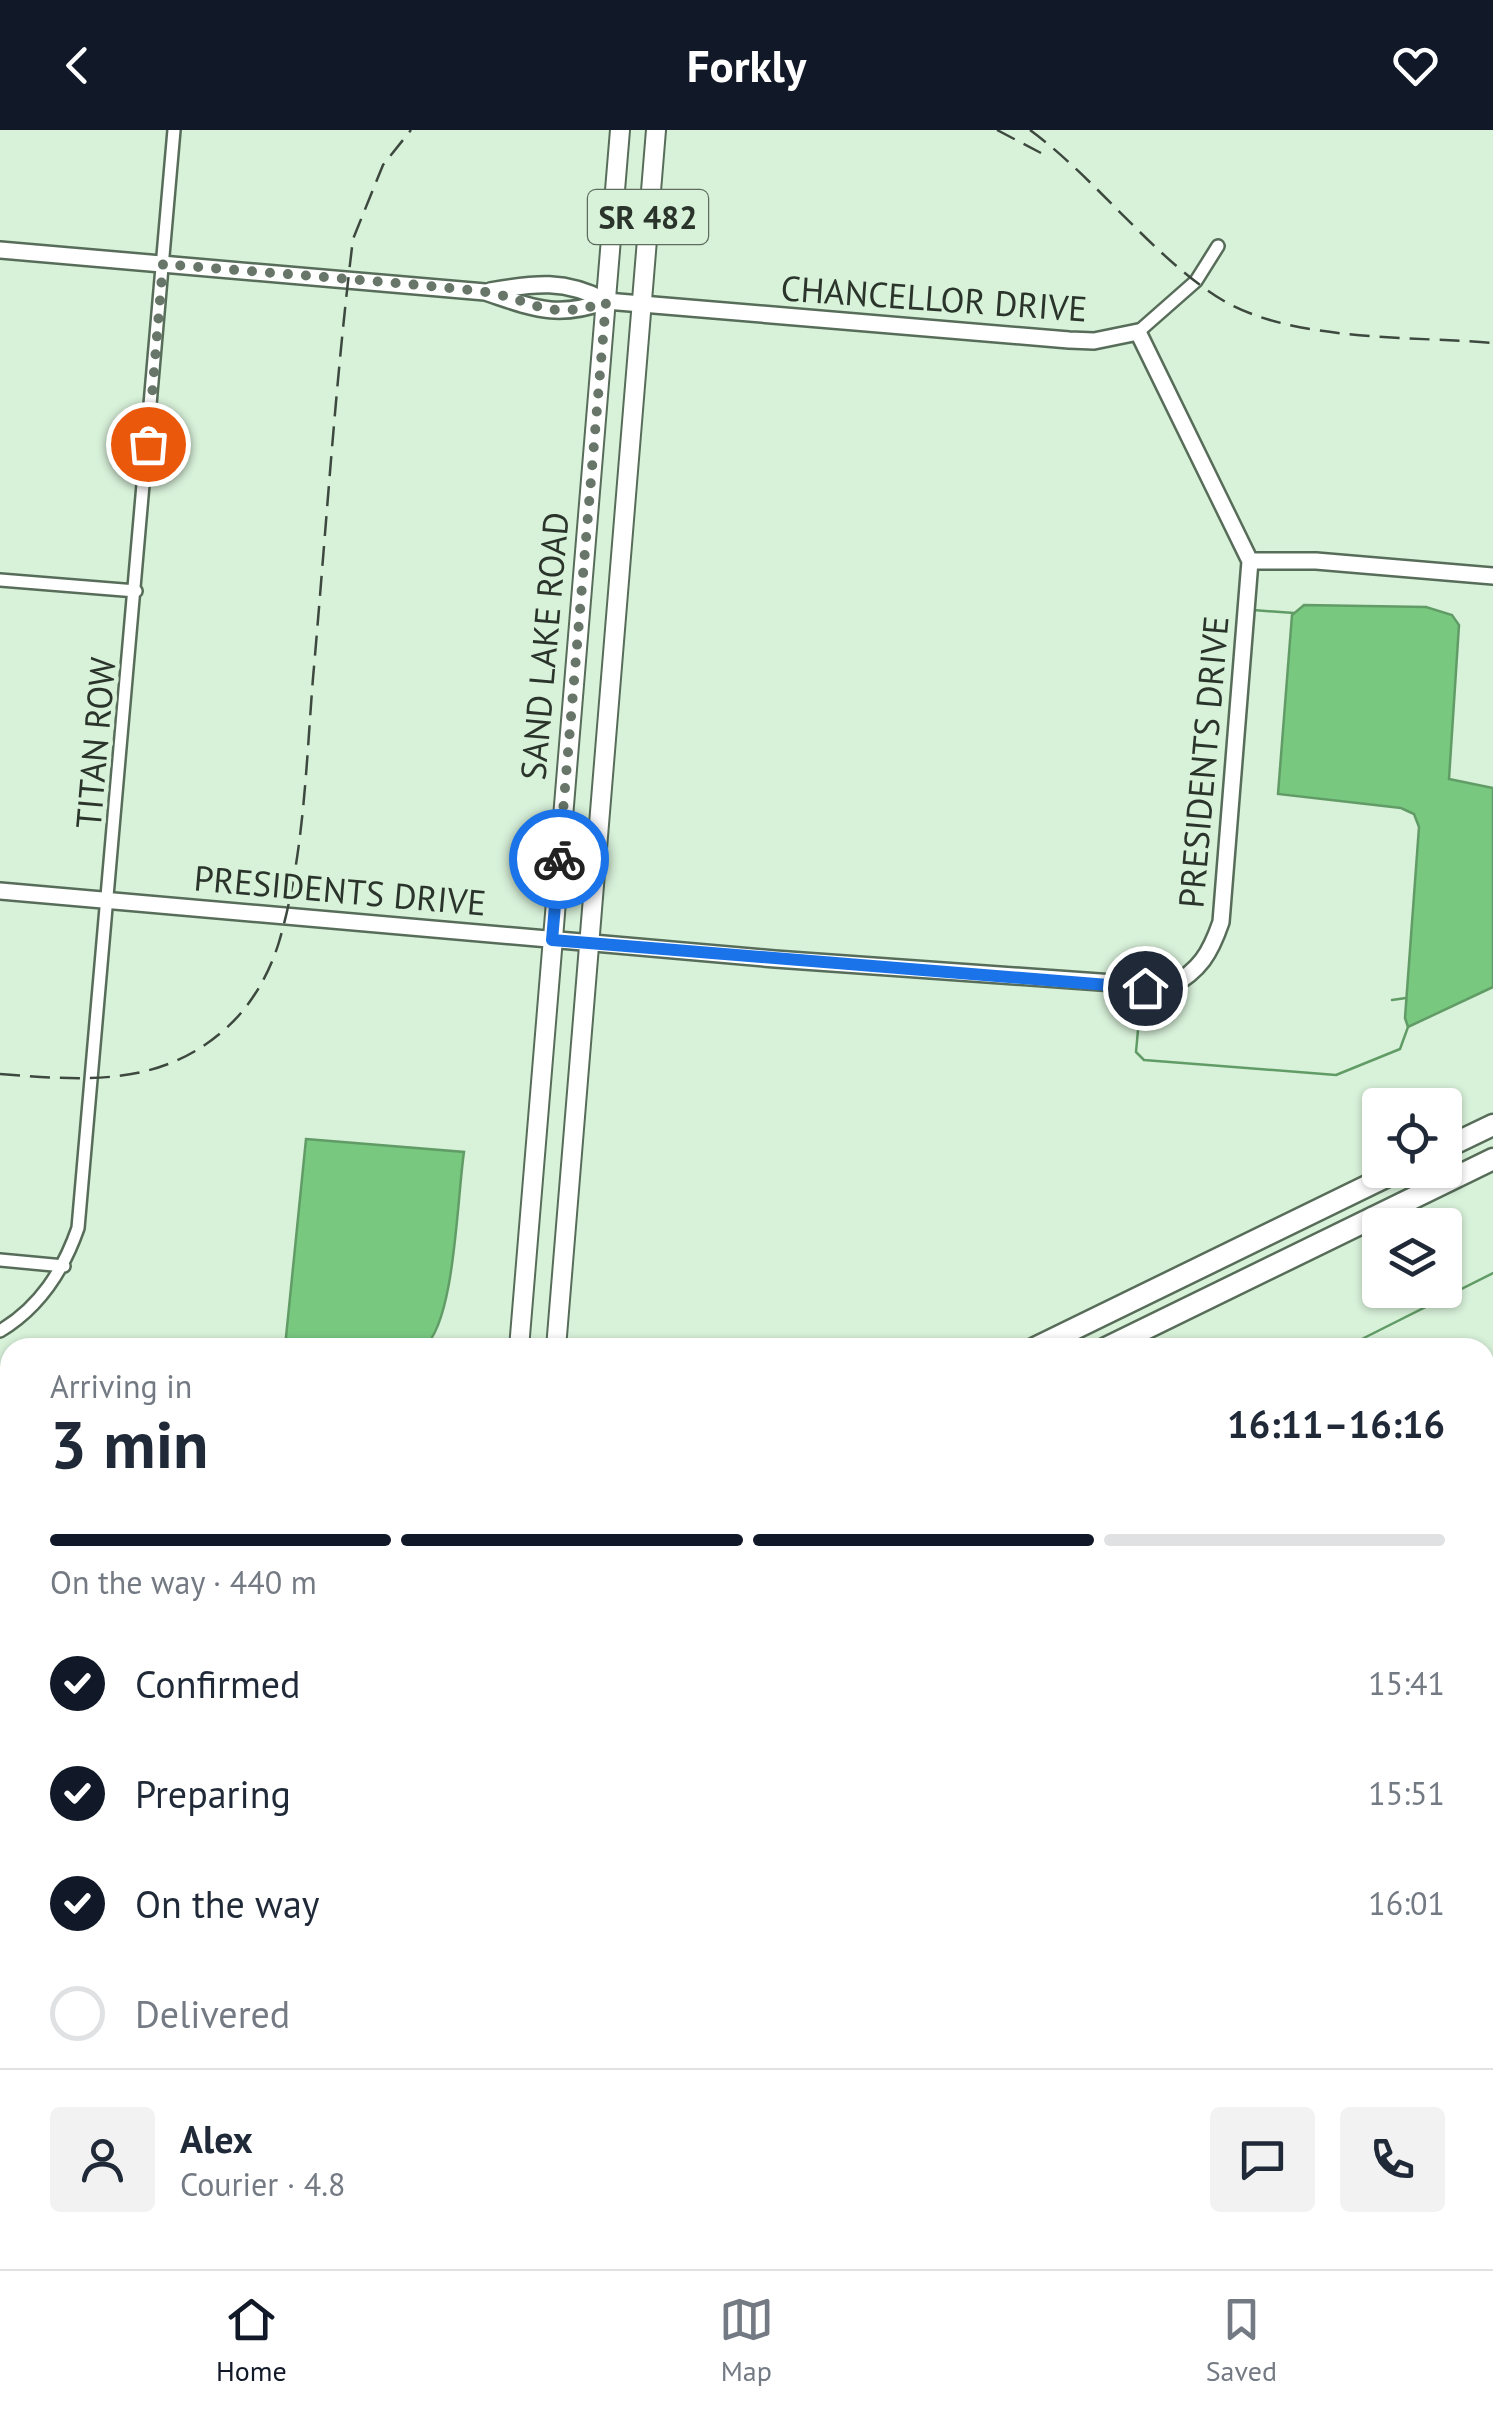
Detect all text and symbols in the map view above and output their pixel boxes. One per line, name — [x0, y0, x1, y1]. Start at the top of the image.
text: Forkly — [687, 36, 806, 94]
icon: back — [50, 38, 105, 93]
icon: heart — [1388, 38, 1443, 93]
road number: SR 482 — [588, 190, 708, 244]
street label: CHANCELLOR DRIVE — [779, 264, 1089, 332]
pin — [106, 402, 191, 487]
icon: bag — [121, 417, 176, 472]
street label: SAND LAKE ROAD — [509, 510, 579, 782]
street label: PRESIDENTS DRIVE — [1167, 614, 1239, 910]
street label: TITAN ROW — [65, 656, 125, 830]
courier — [509, 809, 609, 909]
icon: bike — [532, 832, 587, 887]
street label: PRESIDENTS DRIVE — [192, 854, 488, 926]
pin — [1103, 946, 1188, 1031]
icon: home — [1118, 961, 1173, 1016]
map controls — [1362, 1088, 1462, 1308]
button: locate — [1362, 1088, 1462, 1188]
button: layers — [1362, 1208, 1462, 1308]
text: Arriving in — [50, 1365, 192, 1407]
text: 16:11–16:16 — [1227, 1399, 1445, 1448]
text: 3 min — [50, 1402, 209, 1486]
text: On the way · 440 m — [50, 1561, 317, 1603]
icon: check — [50, 1656, 105, 1711]
text: Confirmed — [135, 1659, 301, 1708]
text: 15:41 — [1368, 1662, 1445, 1704]
icon: check — [50, 1766, 105, 1821]
text: Preparing — [135, 1769, 291, 1818]
text: 15:51 — [1368, 1772, 1445, 1814]
icon: check — [50, 1876, 105, 1931]
text: On the way — [135, 1879, 320, 1928]
text: 16:01 — [1368, 1882, 1445, 1924]
text: Delivered — [135, 1989, 290, 2038]
button: person — [50, 2107, 155, 2212]
button: chat — [1210, 2107, 1315, 2212]
button: phone — [1340, 2107, 1445, 2212]
text: Alex — [180, 2114, 253, 2163]
text: Courier · 4.8 — [180, 2163, 346, 2205]
tab: Home — [216, 2292, 287, 2389]
tab: Map — [719, 2292, 774, 2389]
tab: Saved — [1206, 2292, 1277, 2389]

